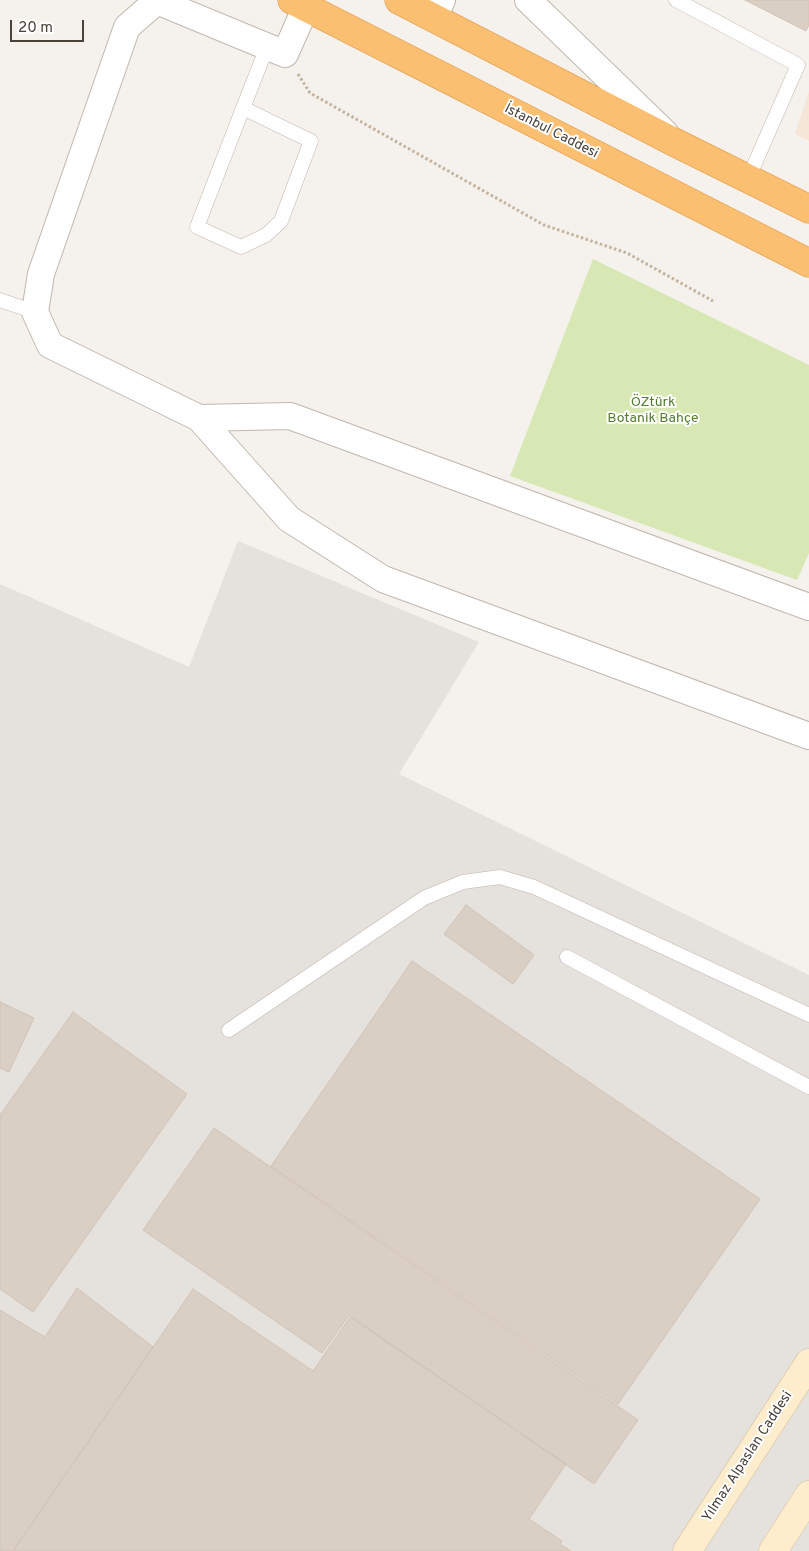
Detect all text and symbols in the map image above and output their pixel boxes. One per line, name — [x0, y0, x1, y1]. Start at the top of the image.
scale bar — [12, 10, 86, 42]
text: 20 m — [18, 19, 53, 38]
street label: İstanbul Caddesi — [501, 101, 601, 163]
park label: ÖZtürk Botanik Bahçe — [607, 395, 699, 428]
street label: Yılmaz Alpaslan Caddesi — [699, 1388, 797, 1526]

